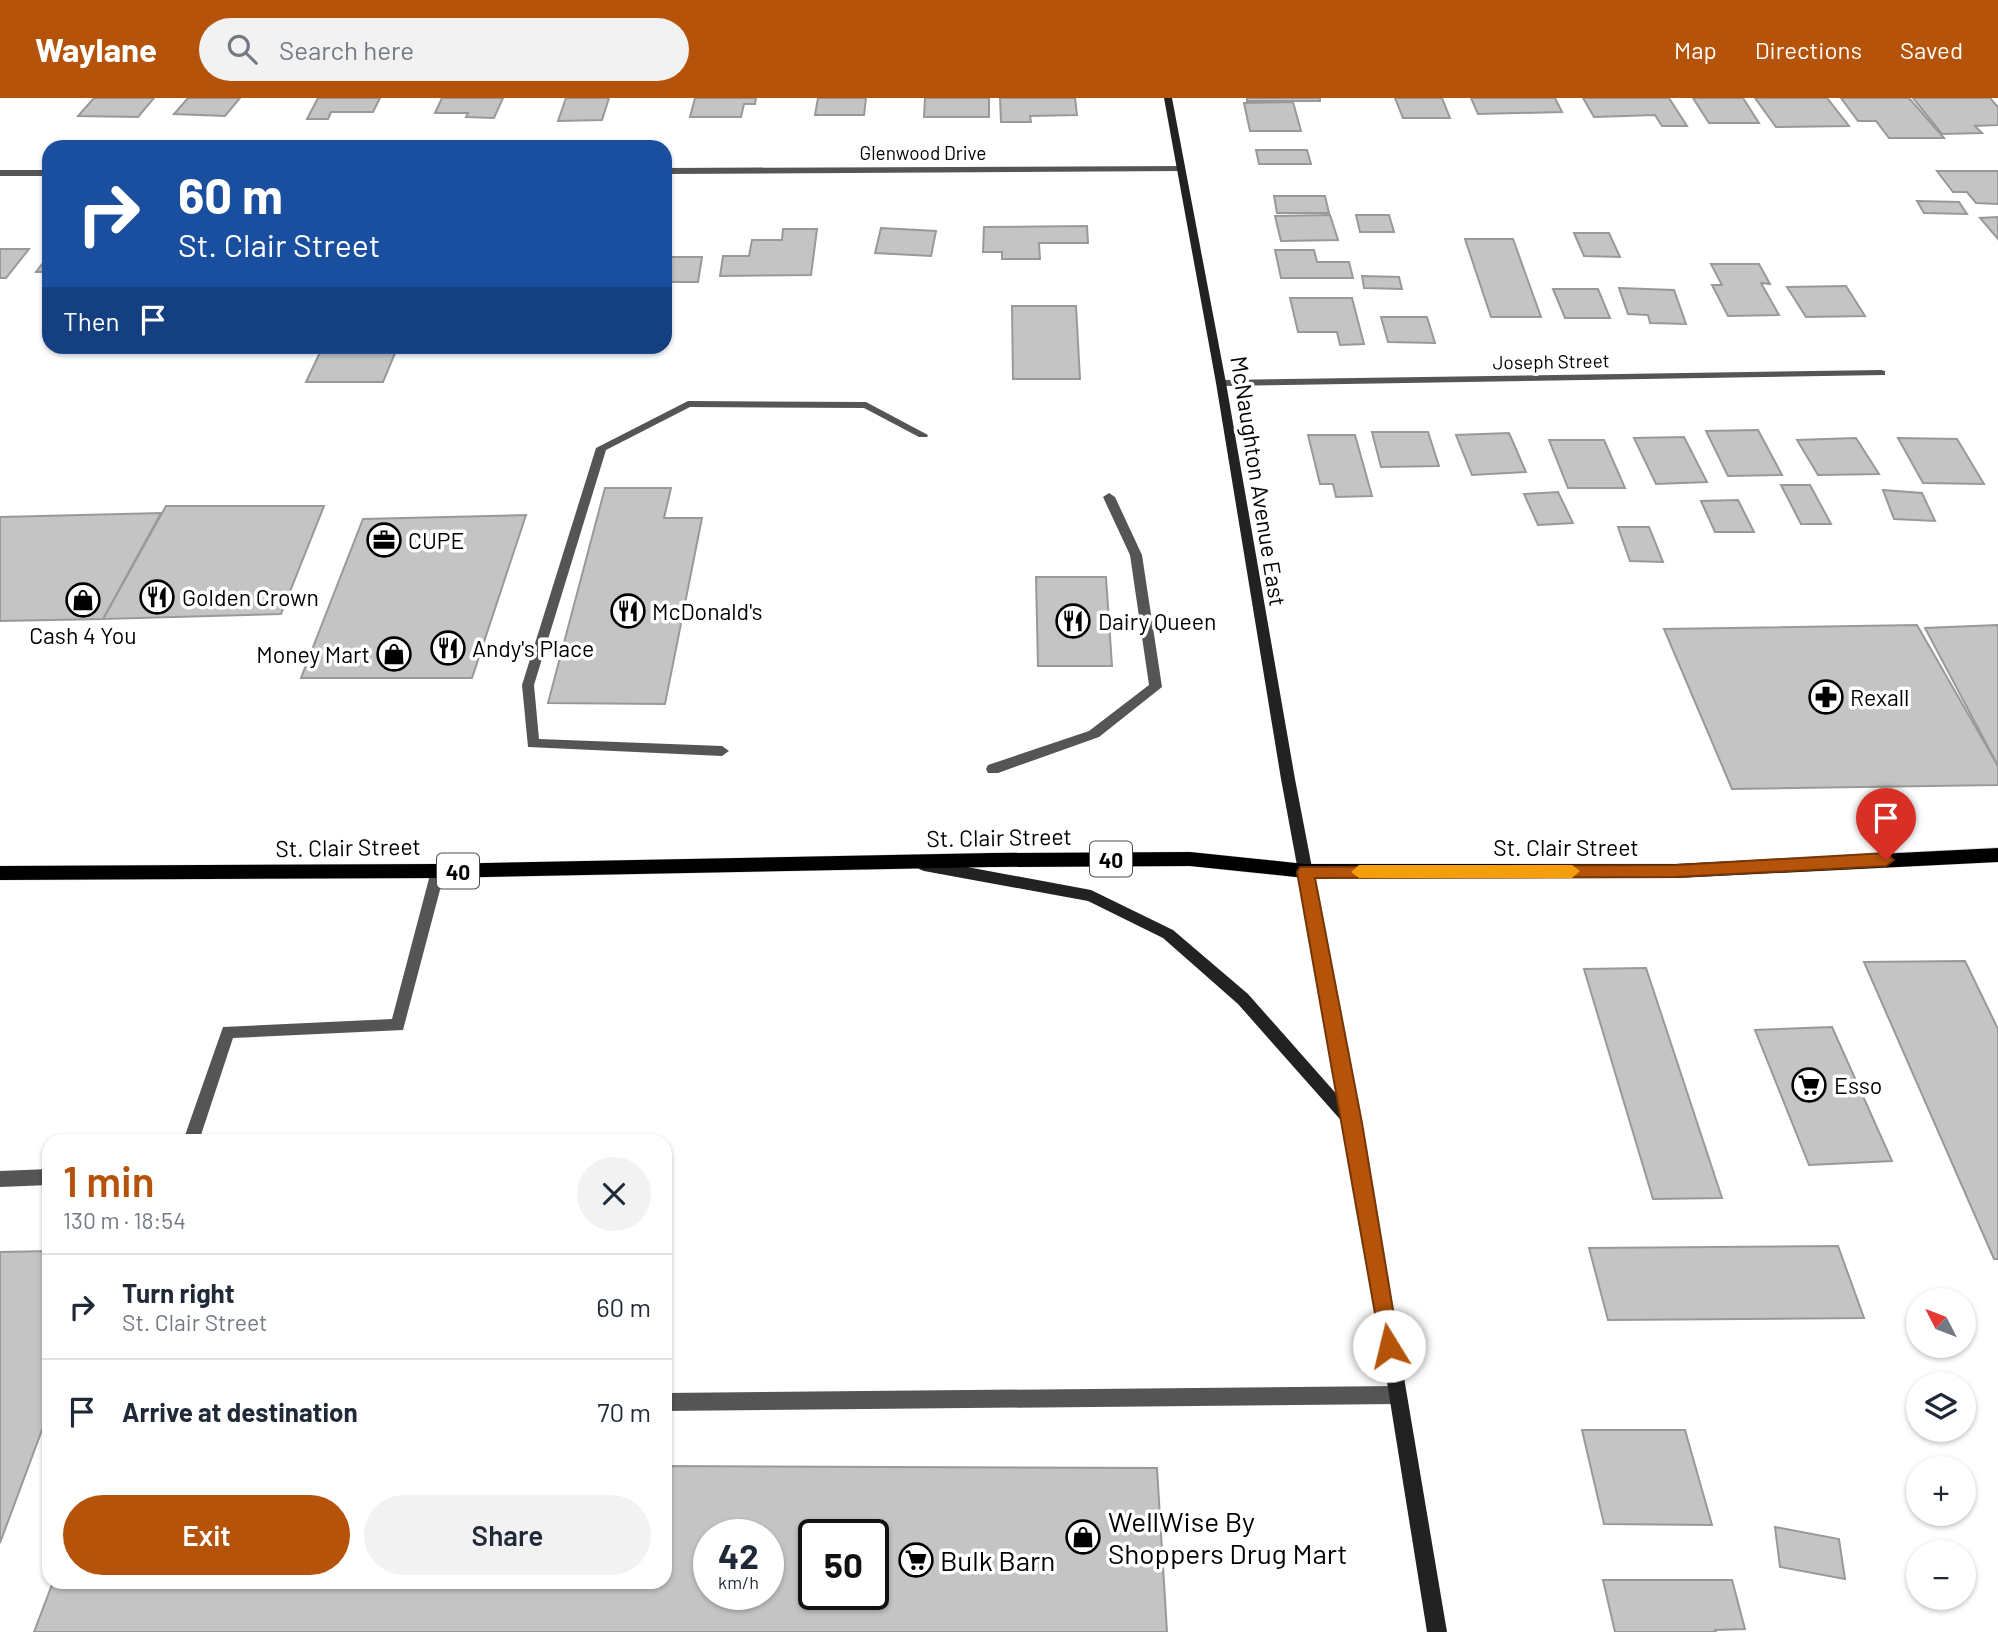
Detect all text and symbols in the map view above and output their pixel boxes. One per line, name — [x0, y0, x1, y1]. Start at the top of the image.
search box — [199, 18, 689, 81]
text: Waylane — [35, 29, 157, 69]
icon: search — [223, 30, 261, 68]
text: Search here — [279, 34, 414, 65]
text: Map — [1674, 35, 1717, 64]
text: Directions — [1755, 35, 1862, 64]
text: Saved — [1900, 35, 1963, 64]
street label: Glenwood Drive — [860, 141, 986, 164]
text: 60 m — [178, 165, 283, 224]
icon: right — [63, 168, 154, 259]
text: St. Clair Street — [178, 225, 380, 263]
icon: arrive — [134, 301, 172, 339]
text: Then — [63, 305, 120, 336]
street label: Joseph Street — [1492, 348, 1610, 374]
street label: McNaughton Avenue East — [1225, 354, 1293, 608]
office icon: CUPE — [365, 521, 403, 559]
place label: CUPE — [408, 526, 464, 554]
restaurant icon: Golden Crown — [138, 578, 176, 616]
shop icon: Cash 4 You — [64, 581, 102, 619]
place label: Golden Crown — [182, 583, 319, 611]
restaurant icon: McDonald's — [609, 592, 647, 630]
place label: McDonald's — [652, 597, 763, 625]
restaurant icon: Dairy Queen — [1054, 602, 1092, 640]
place label: Dairy Queen — [1098, 607, 1216, 635]
place label: Cash 4 You — [29, 621, 137, 649]
restaurant icon: Andy's Place — [429, 629, 467, 667]
place label: Andy's Place — [472, 634, 594, 662]
shop icon: Money Mart — [375, 635, 413, 673]
place label: Money Mart — [256, 640, 370, 668]
pharmacy icon: Rexall — [1807, 678, 1845, 716]
place label: Rexall — [1850, 683, 1909, 711]
pin — [1856, 788, 1916, 860]
icon: arrive — [1867, 799, 1905, 837]
street label: St. Clair Street — [926, 822, 1072, 852]
street label: St. Clair Street — [275, 832, 421, 862]
street label: St. Clair Street — [1493, 833, 1639, 861]
road number: 40 — [1090, 842, 1132, 876]
road number: 40 — [437, 854, 479, 888]
supermarket icon: Esso — [1790, 1066, 1828, 1104]
place label: Esso — [1834, 1071, 1882, 1099]
text: 1 min — [63, 1155, 155, 1205]
button: close — [577, 1157, 651, 1231]
text: 130 m · 18:54 — [63, 1206, 186, 1234]
text: Turn right — [122, 1277, 235, 1308]
icon: right — [63, 1288, 101, 1326]
north arrow — [1906, 1288, 1976, 1358]
map controls — [1906, 1288, 1976, 1610]
text: 60 m — [596, 1291, 651, 1322]
text: St. Clair Street — [122, 1308, 267, 1336]
position arrow — [1352, 1309, 1426, 1383]
button: layers — [1906, 1372, 1976, 1442]
icon: arrive — [63, 1393, 101, 1431]
text: Arrive at destination — [122, 1396, 358, 1427]
text: 70 m — [597, 1396, 651, 1427]
button: + — [1906, 1456, 1976, 1526]
button: Exit — [63, 1495, 350, 1575]
button: Share — [364, 1495, 651, 1575]
place label: WellWise By Shoppers Drug Mart — [1108, 1504, 1348, 1570]
shop icon: WellWise By Shoppers Drug Mart — [1064, 1518, 1102, 1556]
speed limit sign: 50 — [798, 1519, 889, 1610]
text: 42 — [718, 1534, 759, 1576]
button: − — [1906, 1540, 1976, 1610]
supermarket icon: Bulk Barn — [897, 1541, 935, 1579]
place label: Bulk Barn — [940, 1543, 1055, 1577]
text: km/h — [718, 1571, 759, 1593]

